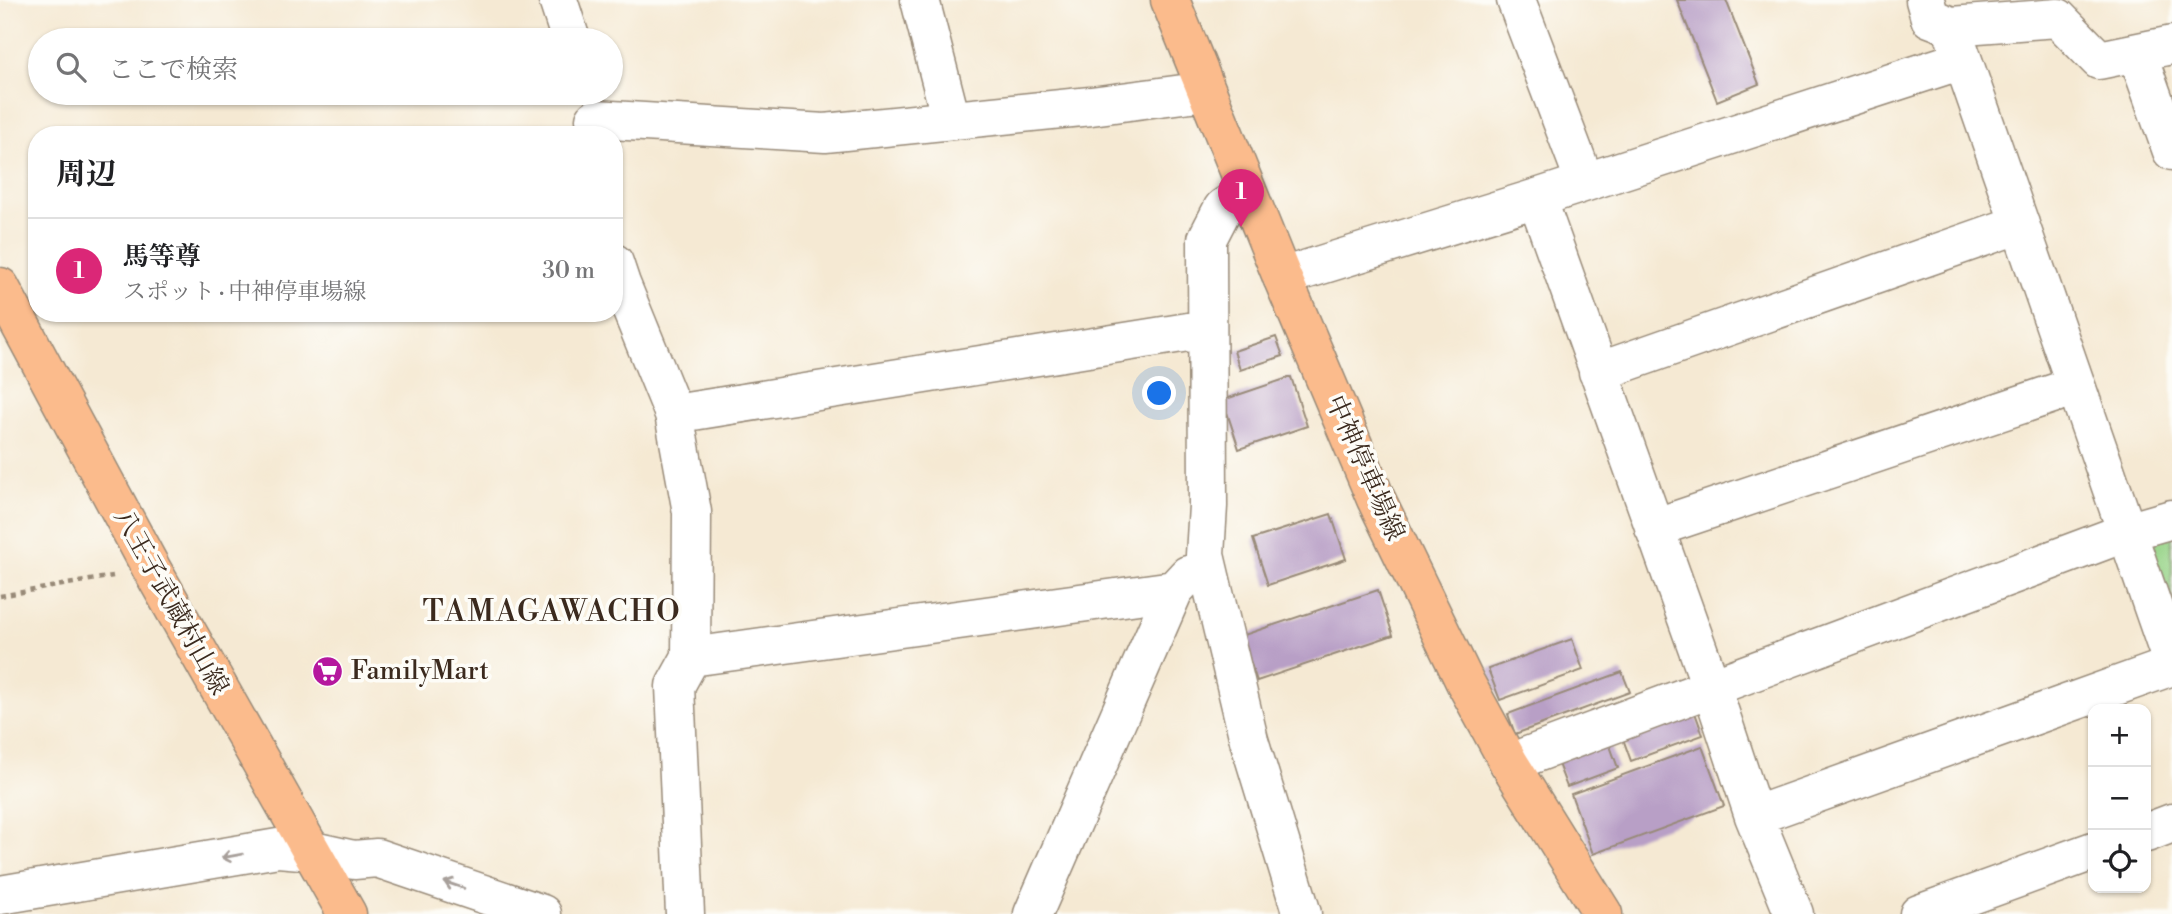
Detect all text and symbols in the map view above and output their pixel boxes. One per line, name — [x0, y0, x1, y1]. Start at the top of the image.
search box — [28, 28, 623, 105]
icon: search — [52, 48, 90, 86]
text: ここで検索 — [108, 54, 238, 86]
text: 周辺 — [56, 156, 116, 194]
pin: 1 — [1218, 169, 1264, 227]
text: 馬等尊 — [123, 241, 201, 273]
text: 1 — [73, 257, 85, 285]
text: 30 m — [542, 257, 595, 285]
text: スポット · 中神停車場線 — [123, 278, 366, 306]
your location — [1142, 376, 1176, 410]
street label: 中神停車場線 — [1319, 390, 1411, 546]
street label: 八王子武蔵村山線 — [107, 503, 235, 701]
district label: TAMAGAWACHO — [422, 593, 682, 631]
supermarket icon: FamilyMart — [311, 654, 345, 688]
place label: FamilyMart — [351, 655, 489, 687]
map controls — [2088, 704, 2151, 893]
button: + — [2088, 704, 2151, 767]
button: − — [2088, 767, 2151, 830]
button: locate — [2088, 830, 2151, 893]
one-way arrow — [221, 850, 244, 863]
one-way arrow — [443, 878, 465, 890]

